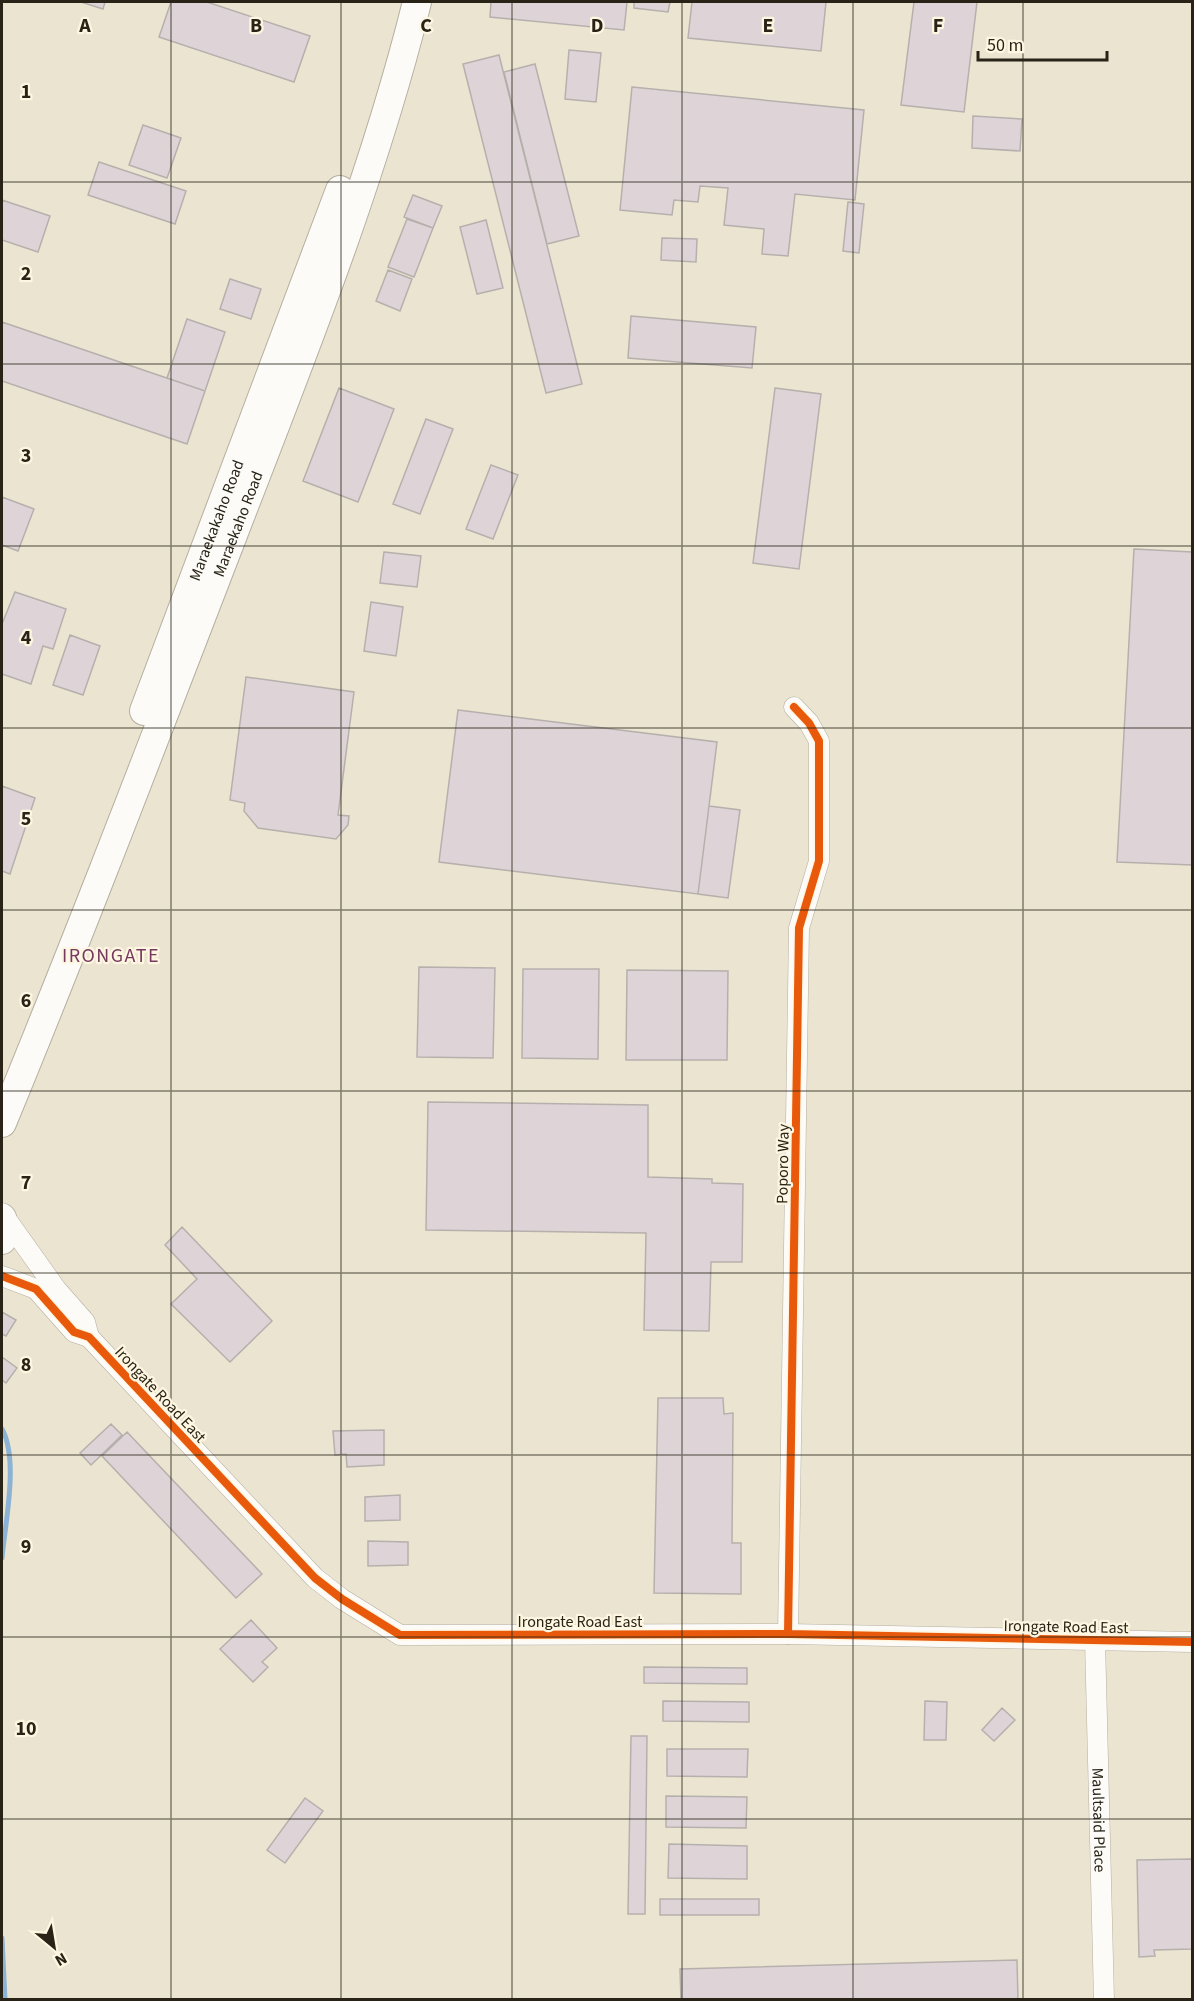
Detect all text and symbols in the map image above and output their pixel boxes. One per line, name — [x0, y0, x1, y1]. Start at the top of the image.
text: A — [78, 12, 91, 40]
text: B — [250, 12, 262, 40]
text: C — [420, 12, 432, 40]
text: D — [591, 12, 603, 40]
text: E — [763, 12, 773, 40]
text: F — [933, 12, 943, 40]
scale bar — [978, 24, 1107, 62]
text: 50 m — [987, 33, 1023, 58]
text: 1 — [21, 78, 31, 106]
text: 2 — [21, 260, 31, 288]
text: 3 — [21, 442, 31, 470]
street label: Maraekakaho Road — [184, 457, 250, 584]
street label: Maraekaho Road — [208, 468, 269, 580]
text: 4 — [21, 624, 32, 652]
text: 5 — [21, 805, 31, 833]
district label: IRONGATE — [62, 942, 160, 970]
text: 6 — [21, 987, 31, 1015]
street label: Poporo Way — [771, 1123, 795, 1204]
text: 7 — [21, 1169, 31, 1197]
street label: Irongate Road East — [110, 1342, 211, 1448]
text: 8 — [21, 1351, 31, 1379]
text: 9 — [21, 1533, 31, 1561]
street label: Irongate Road East — [518, 1611, 643, 1633]
street label: Irongate Road East — [1003, 1615, 1129, 1639]
text: 10 — [15, 1715, 37, 1743]
street label: Maultsaid Place — [1086, 1767, 1111, 1873]
north arrow — [24, 1917, 84, 1977]
text: N — [51, 1947, 71, 1971]

